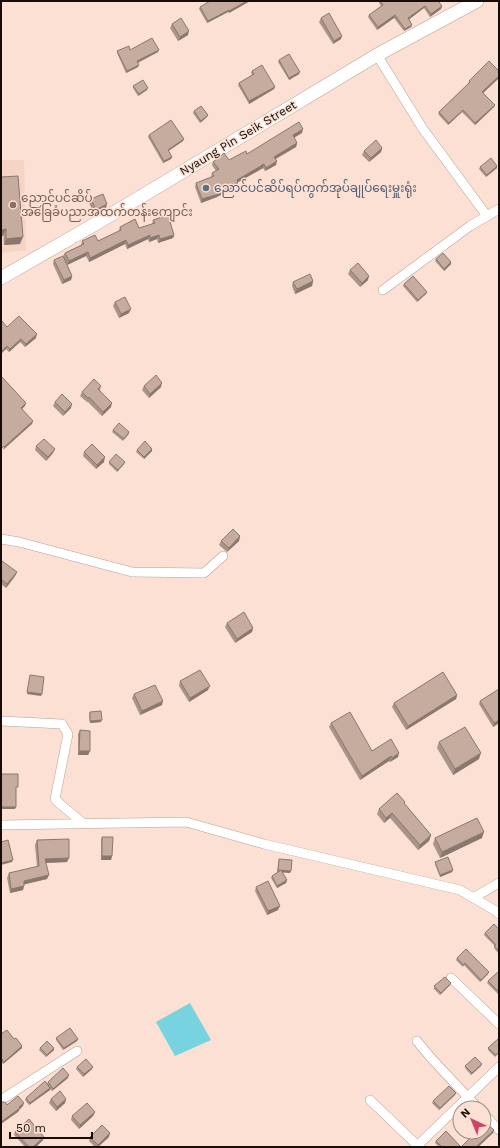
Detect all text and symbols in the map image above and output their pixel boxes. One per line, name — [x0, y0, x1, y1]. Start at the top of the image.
street label: Nyaung Pin Seik Street — [177, 98, 299, 178]
place label: ညောင်ပင်ဆိပ်ရပ်ကွက်အုပ်ချုပ်ရေးမှူးရုံး — [214, 179, 417, 198]
marker: ညောင်ပင်ဆိပ်ရပ်ကွက်အုပ်ချုပ်ရေးမှူးရုံး — [201, 183, 211, 193]
place label: ညောင်ပင်ဆိပ် အခြေခံပညာအထက်တန်းကျောင်း — [21, 189, 193, 222]
marker: ညောင်ပင်ဆိပ် အခြေခံပညာအထက်တန်းကျောင်း — [8, 200, 18, 210]
north arrow — [452, 1100, 492, 1140]
text: N — [458, 1106, 473, 1121]
scale bar — [10, 1114, 92, 1140]
text: 50 m — [16, 1121, 46, 1135]

